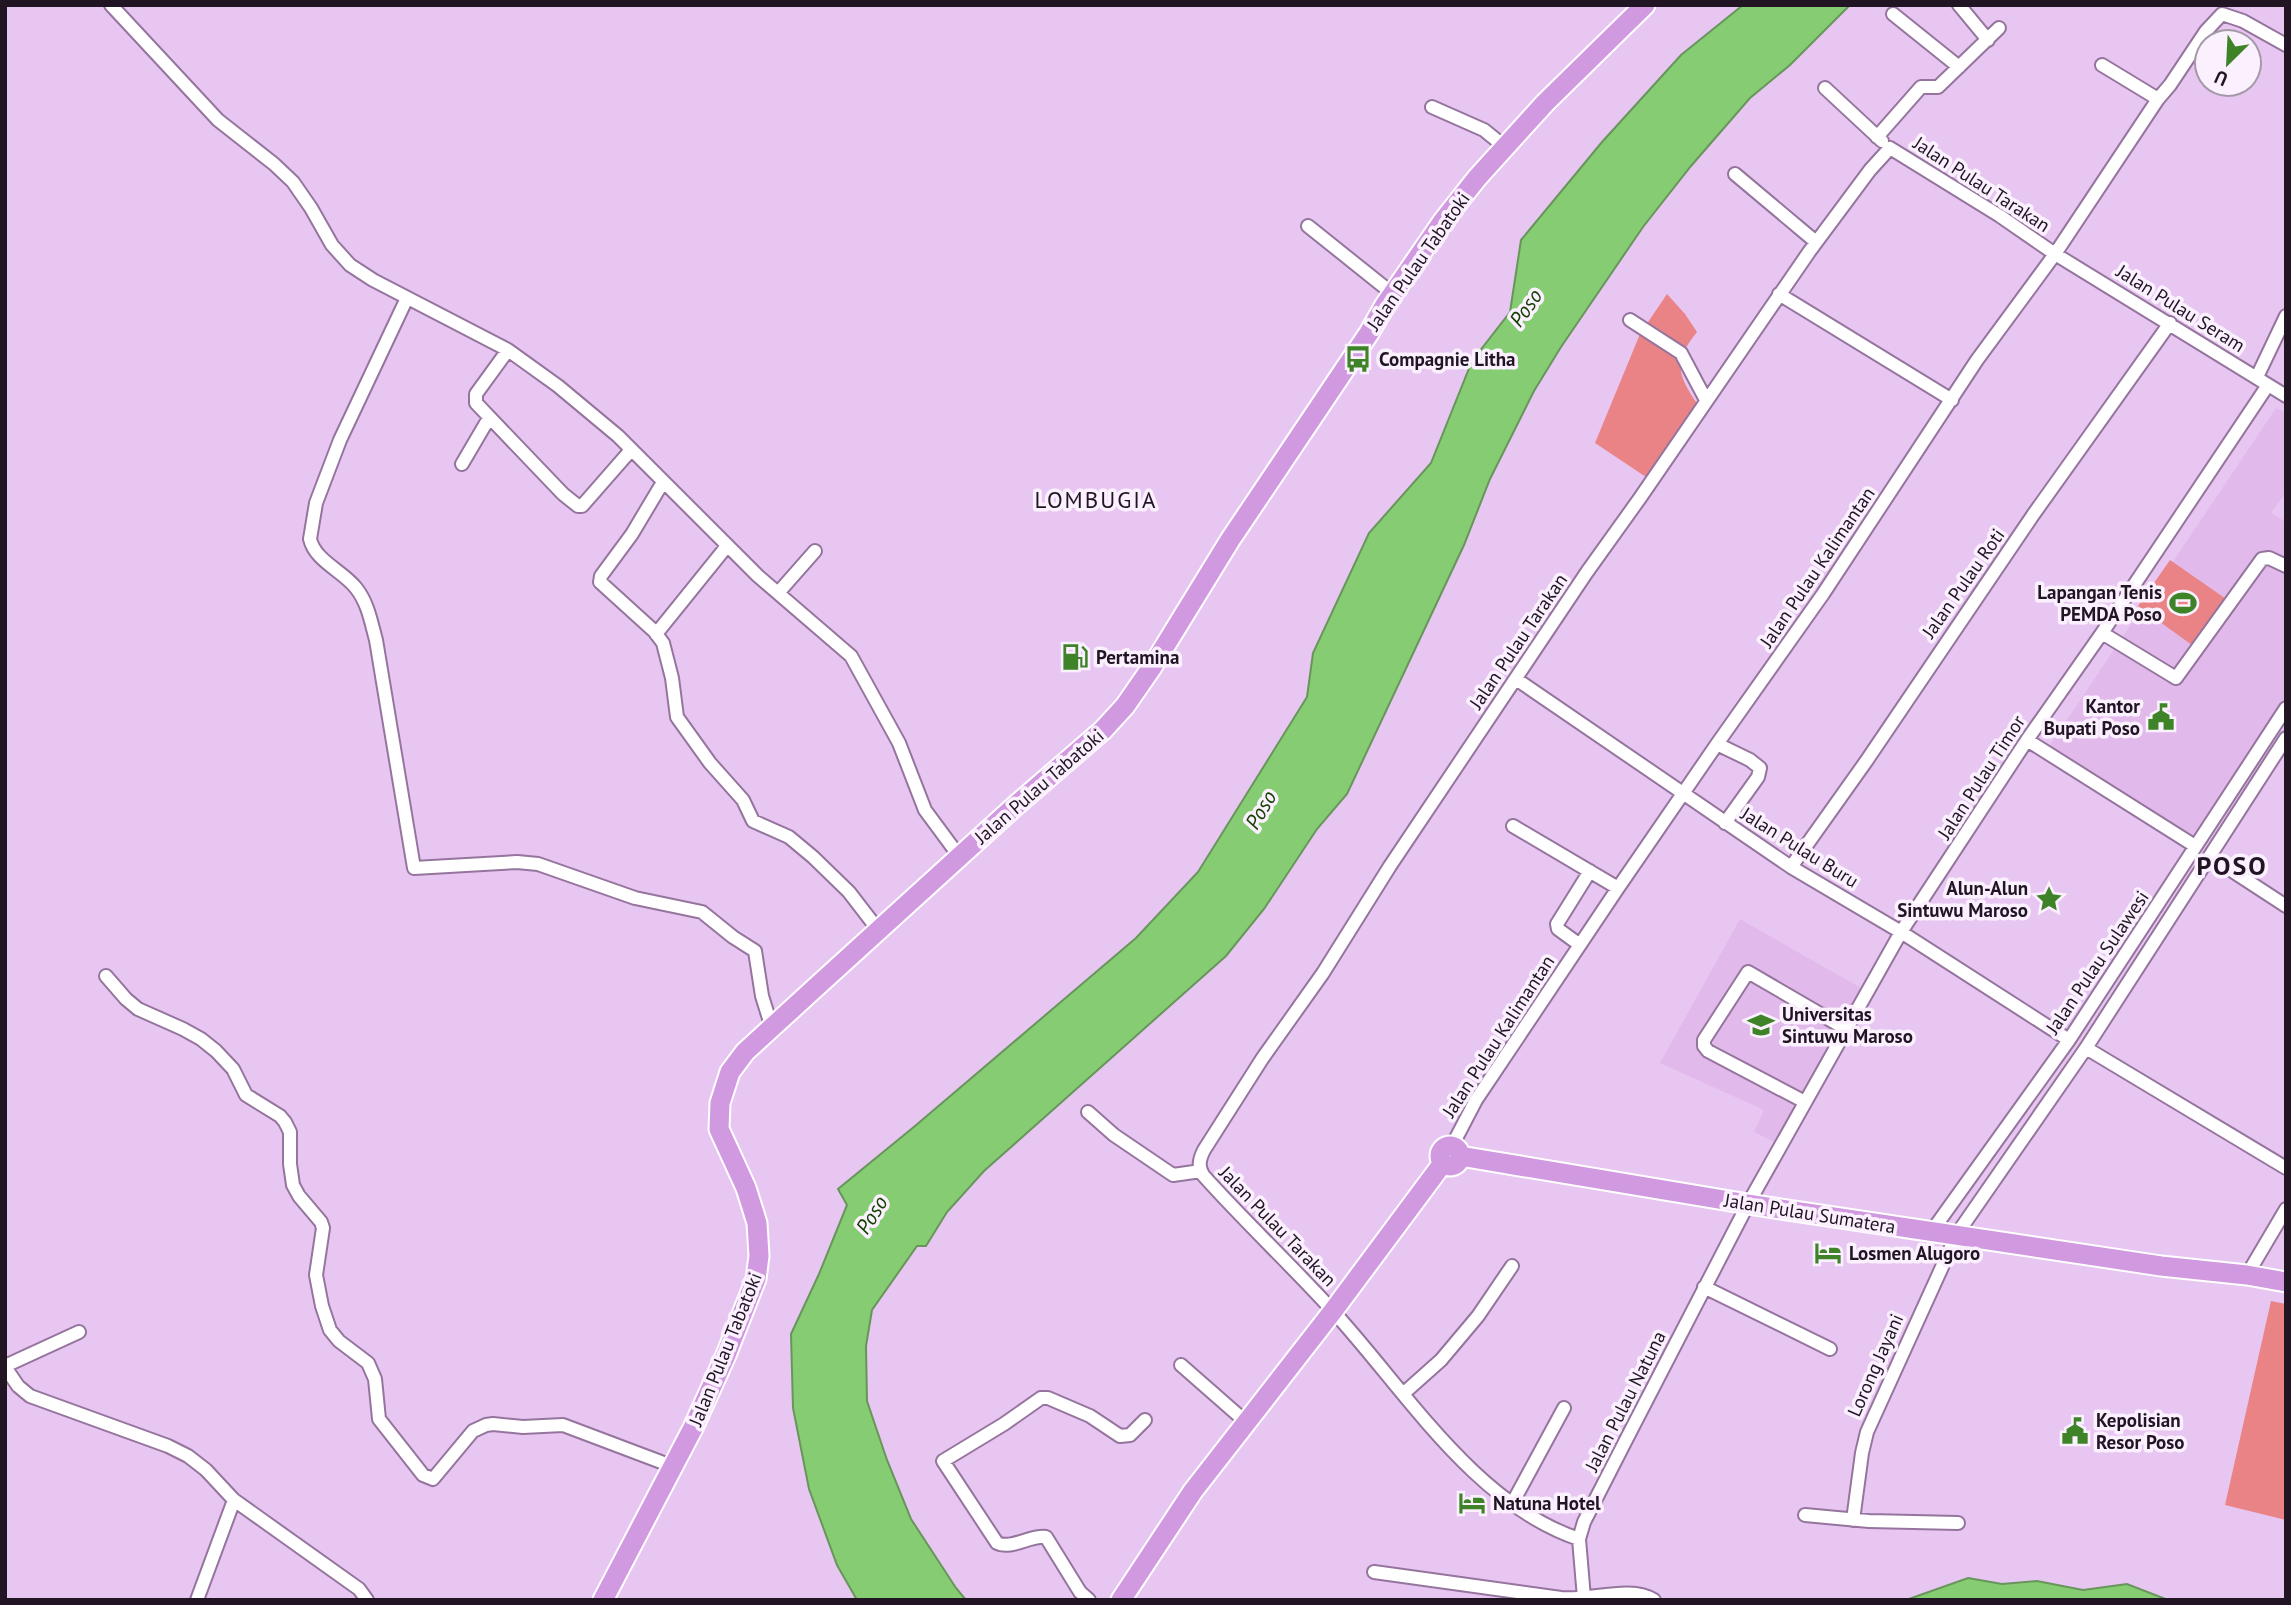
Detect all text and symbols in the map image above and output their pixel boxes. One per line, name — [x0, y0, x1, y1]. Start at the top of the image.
north arrow — [2193, 28, 2263, 98]
text: U — [2211, 65, 2231, 92]
street label: Jalan Pulau Tarakan — [1908, 130, 2055, 237]
street label: Jalan Pulau Tabatoki — [1361, 187, 1475, 336]
street label: Jalan Pulau Seram — [2111, 258, 2250, 357]
water label: Poso — [1503, 283, 1548, 332]
bus stop icon: Compagnie Litha — [1343, 344, 1373, 374]
place label: Compagnie Litha — [1379, 347, 1516, 371]
street label: Jalan Pulau Kalimantan — [1754, 482, 1880, 653]
district label: LOMBUGIA — [1035, 485, 1157, 514]
street label: Jalan Pulau Roti — [1916, 524, 2010, 643]
street label: Jalan Pulau Tarakan — [1463, 569, 1572, 714]
place label: Lapangan Tenis PEMDA Poso — [2037, 580, 2162, 626]
sports icon: Lapangan Tenis PEMDA Poso — [2168, 588, 2198, 618]
fuel station icon: Pertamina — [1060, 642, 1090, 672]
place label: Pertamina — [1096, 645, 1179, 669]
place label: Kantor Bupati Poso — [2044, 694, 2140, 740]
public building icon: Kantor Bupati Poso — [2146, 702, 2176, 732]
street label: Jalan Pulau Timor — [1931, 710, 2030, 844]
street label: Jalan Pulau Tabatoki — [969, 723, 1109, 849]
water label: Poso — [1239, 785, 1282, 834]
street label: Jalan Pulau Buru — [1736, 801, 1863, 893]
district label: POSO — [2196, 849, 2268, 882]
place label: Alun-Alun Sintuwu Maroso — [1897, 876, 2028, 922]
place icon: Alun-Alun Sintuwu Maroso — [2034, 884, 2064, 914]
street label: Jalan Pulau Sulawesi — [2040, 886, 2154, 1039]
street label: Jalan Pulau Kalimantan — [1436, 950, 1559, 1122]
place label: Universitas Sintuwu Maroso — [1782, 1002, 1913, 1048]
school or university icon: Universitas Sintuwu Maroso — [1746, 1010, 1776, 1040]
street label: Jalan Pulau Tarakan — [1214, 1160, 1342, 1291]
street label: Jalan Pulau Sumatera — [1722, 1187, 1897, 1238]
water label: Poso — [849, 1190, 894, 1239]
hotel icon: Losmen Alugoro — [1813, 1238, 1843, 1268]
place label: Losmen Alugoro — [1849, 1241, 1980, 1265]
street label: Jalan Pulau Tabatoki — [683, 1269, 767, 1430]
street label: Lorong Jayani — [1842, 1310, 1908, 1420]
street label: Jalan Pulau Natuna — [1579, 1327, 1671, 1476]
place label: Kepolisian Resor Poso — [2096, 1408, 2184, 1454]
public building icon: Kepolisian Resor Poso — [2060, 1416, 2090, 1446]
hotel icon: Natuna Hotel — [1457, 1488, 1487, 1518]
place label: Natuna Hotel — [1493, 1491, 1601, 1515]

